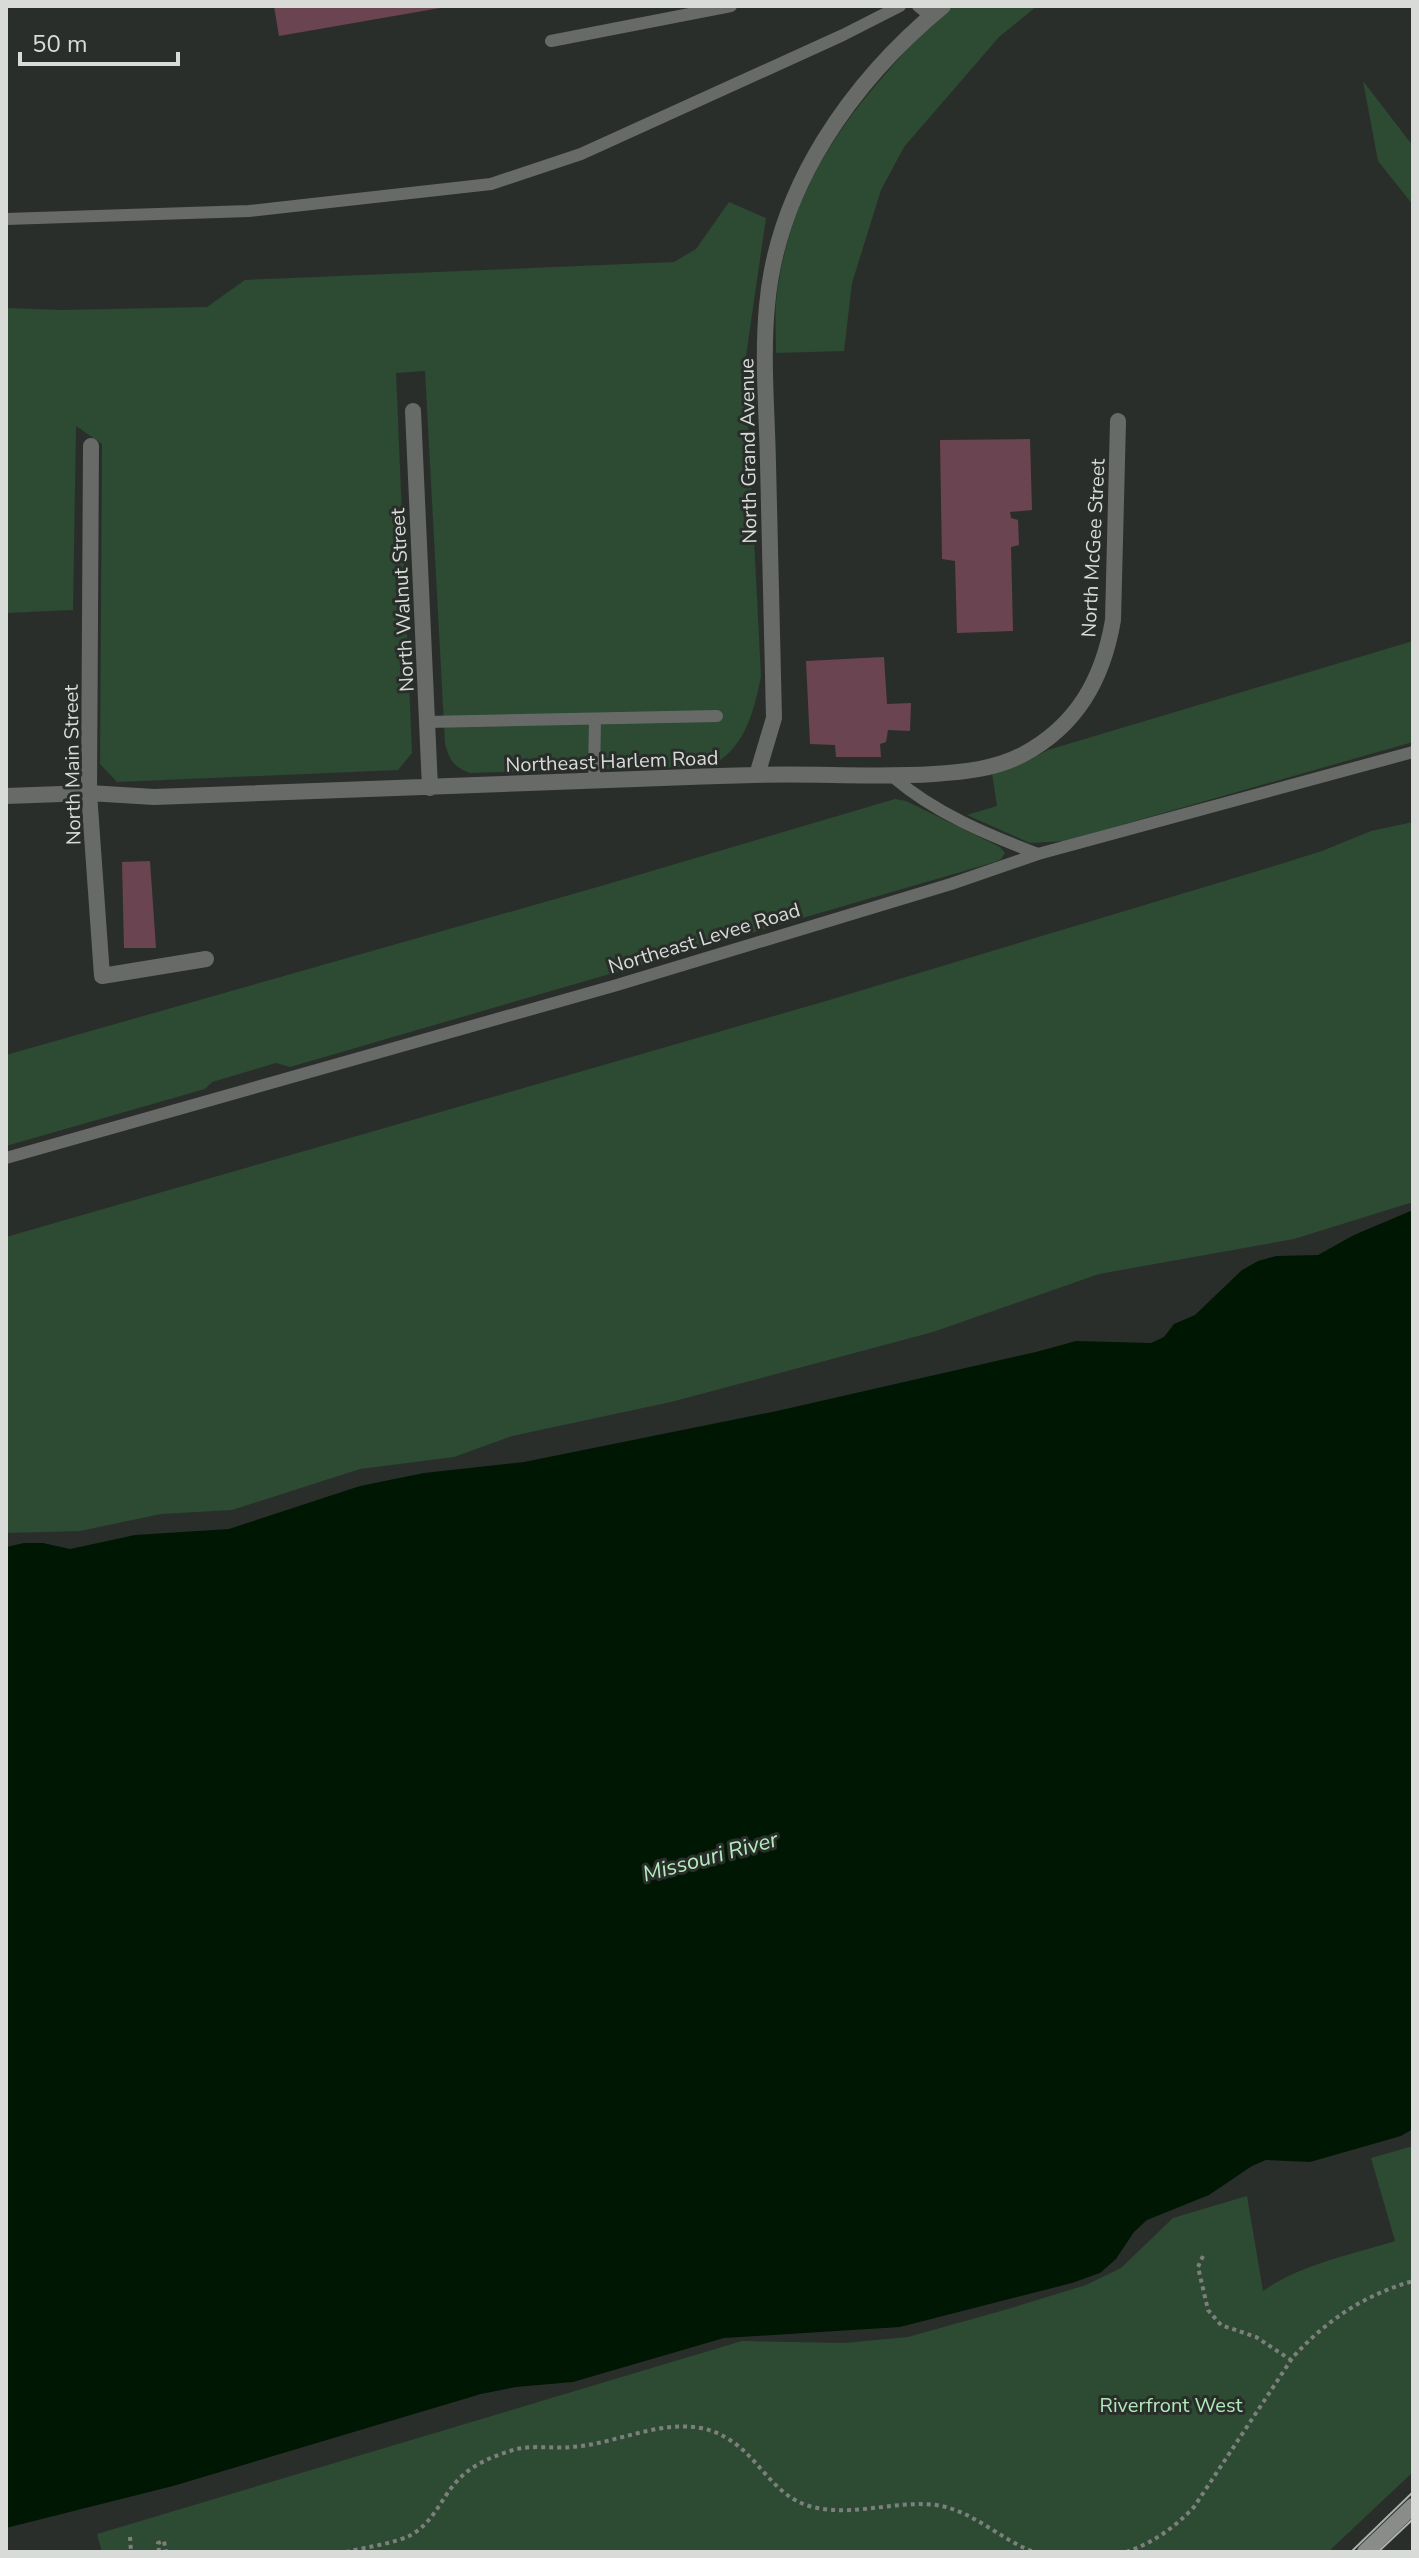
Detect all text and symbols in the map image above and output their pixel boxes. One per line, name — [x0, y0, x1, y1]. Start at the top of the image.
scale bar — [20, 16, 178, 66]
text: 50 m — [32, 28, 88, 60]
street label: North Grand Avenue — [733, 358, 764, 544]
street label: North McGee Street — [1075, 457, 1112, 638]
street label: North Walnut Street — [384, 507, 421, 692]
street label: North Main Street — [58, 684, 87, 845]
street label: Northeast Harlem Road — [505, 744, 719, 779]
street label: Northeast Levee Road — [605, 896, 803, 981]
water label: Missouri River — [639, 1824, 782, 1889]
park label: Riverfront West — [1100, 2392, 1243, 2419]

